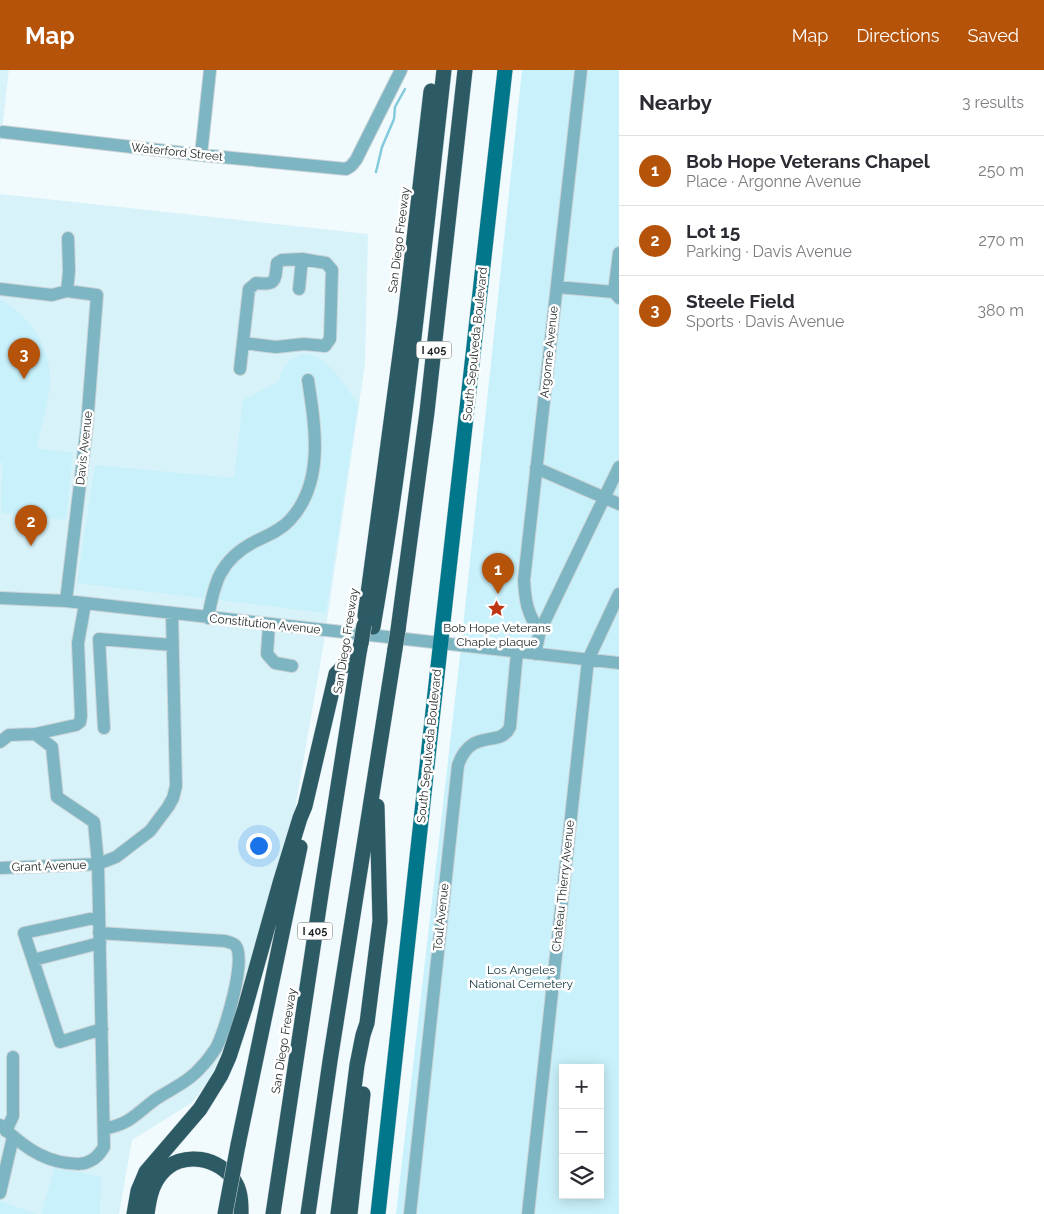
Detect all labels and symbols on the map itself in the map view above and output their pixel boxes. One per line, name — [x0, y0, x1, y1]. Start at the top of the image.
street label: Waterford Street — [130, 140, 224, 164]
street label: San Diego Freeway — [386, 186, 413, 294]
street label: South Sepulveda Boulevard — [460, 266, 490, 422]
street label: Argonne Avenue — [537, 305, 561, 399]
pin: 3 — [8, 338, 40, 379]
road number: I 405 — [416, 342, 452, 358]
street label: Davis Avenue — [73, 410, 95, 486]
pin: 2 — [15, 505, 47, 546]
pin: 1 — [482, 553, 514, 594]
street label: San Diego Freeway — [331, 587, 361, 695]
place icon: Bob Hope Veterans Chaple plaque — [487, 599, 507, 619]
street label: Constitution Avenue — [209, 611, 321, 637]
place label: Bob Hope Veterans Chaple plaque — [443, 621, 551, 649]
street label: South Sepulveda Boulevard — [414, 668, 444, 824]
street label: Chateau Thierry Avenue — [549, 819, 577, 953]
your location — [246, 833, 272, 859]
street label: Grant Avenue — [11, 858, 87, 874]
street label: Toul Avenue — [430, 882, 452, 952]
road number: I 405 — [298, 922, 332, 939]
park label: Los Angeles National Cemetery — [469, 963, 573, 991]
street label: San Diego Freeway — [269, 987, 299, 1095]

